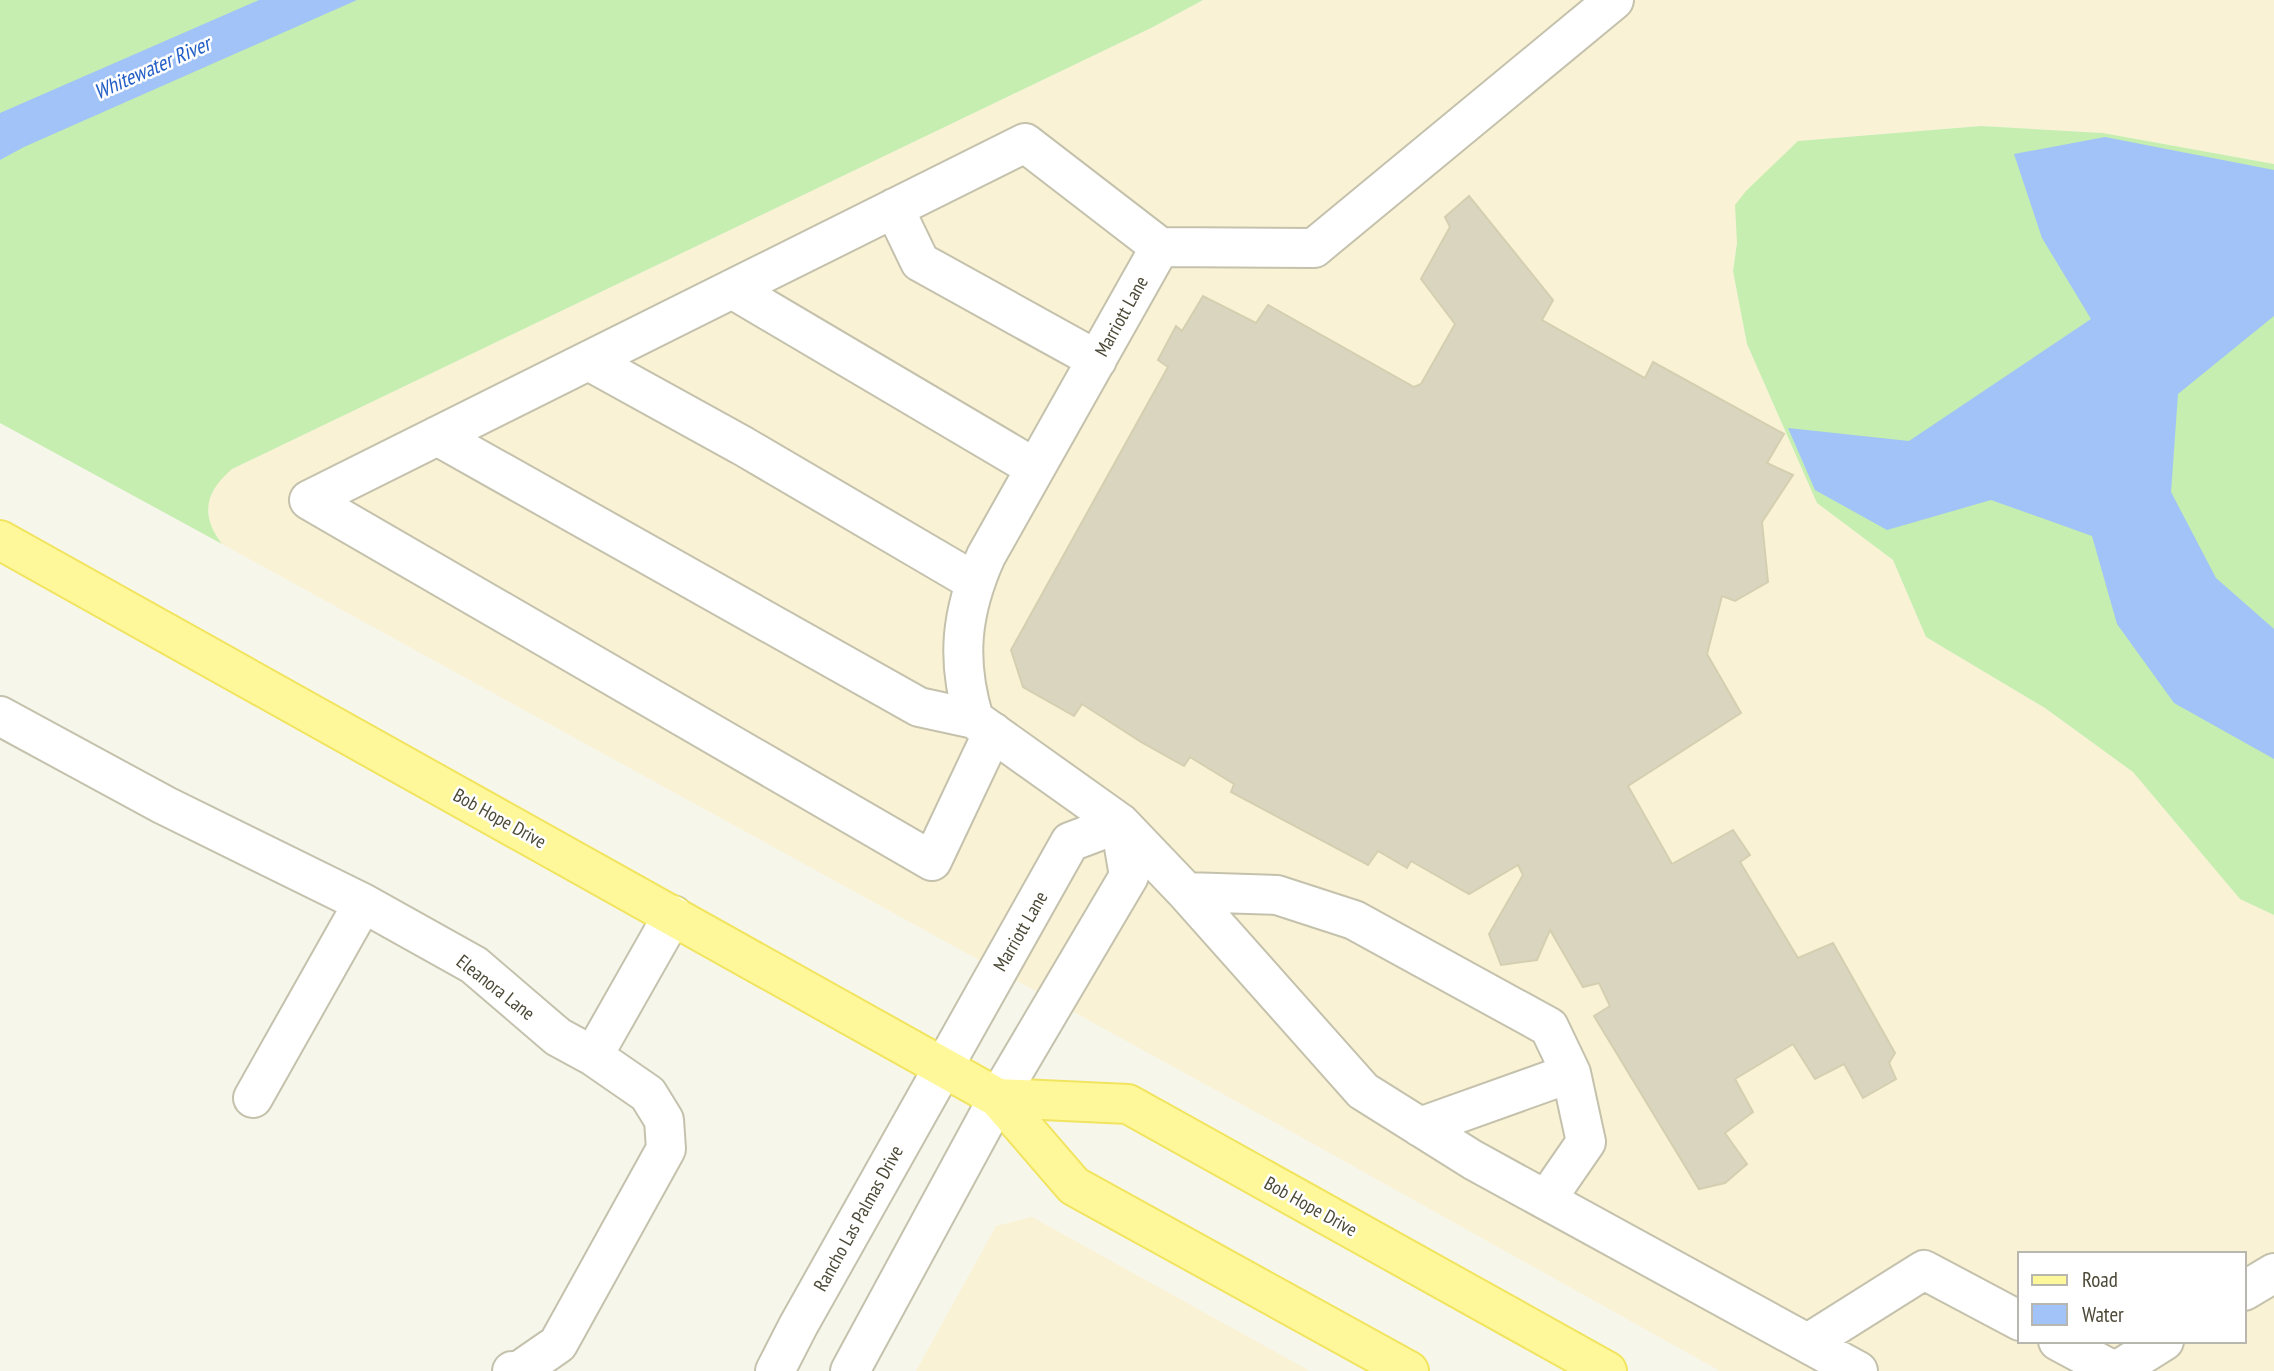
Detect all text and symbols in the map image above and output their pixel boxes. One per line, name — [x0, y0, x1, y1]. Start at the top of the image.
water label: Whitewater River — [89, 29, 217, 105]
street label: Marriott Lane — [1089, 271, 1153, 360]
street label: Bob Hope Drive — [449, 783, 551, 853]
street label: Marriott Lane — [988, 887, 1053, 975]
street label: Eleanora Lane — [452, 949, 540, 1025]
street label: Rancho Las Palmas Drive — [808, 1141, 908, 1295]
street label: Bob Hope Drive — [1260, 1171, 1362, 1241]
legend — [2018, 1252, 2246, 1343]
text: Road — [2082, 1266, 2118, 1293]
text: Water — [2082, 1301, 2124, 1328]

